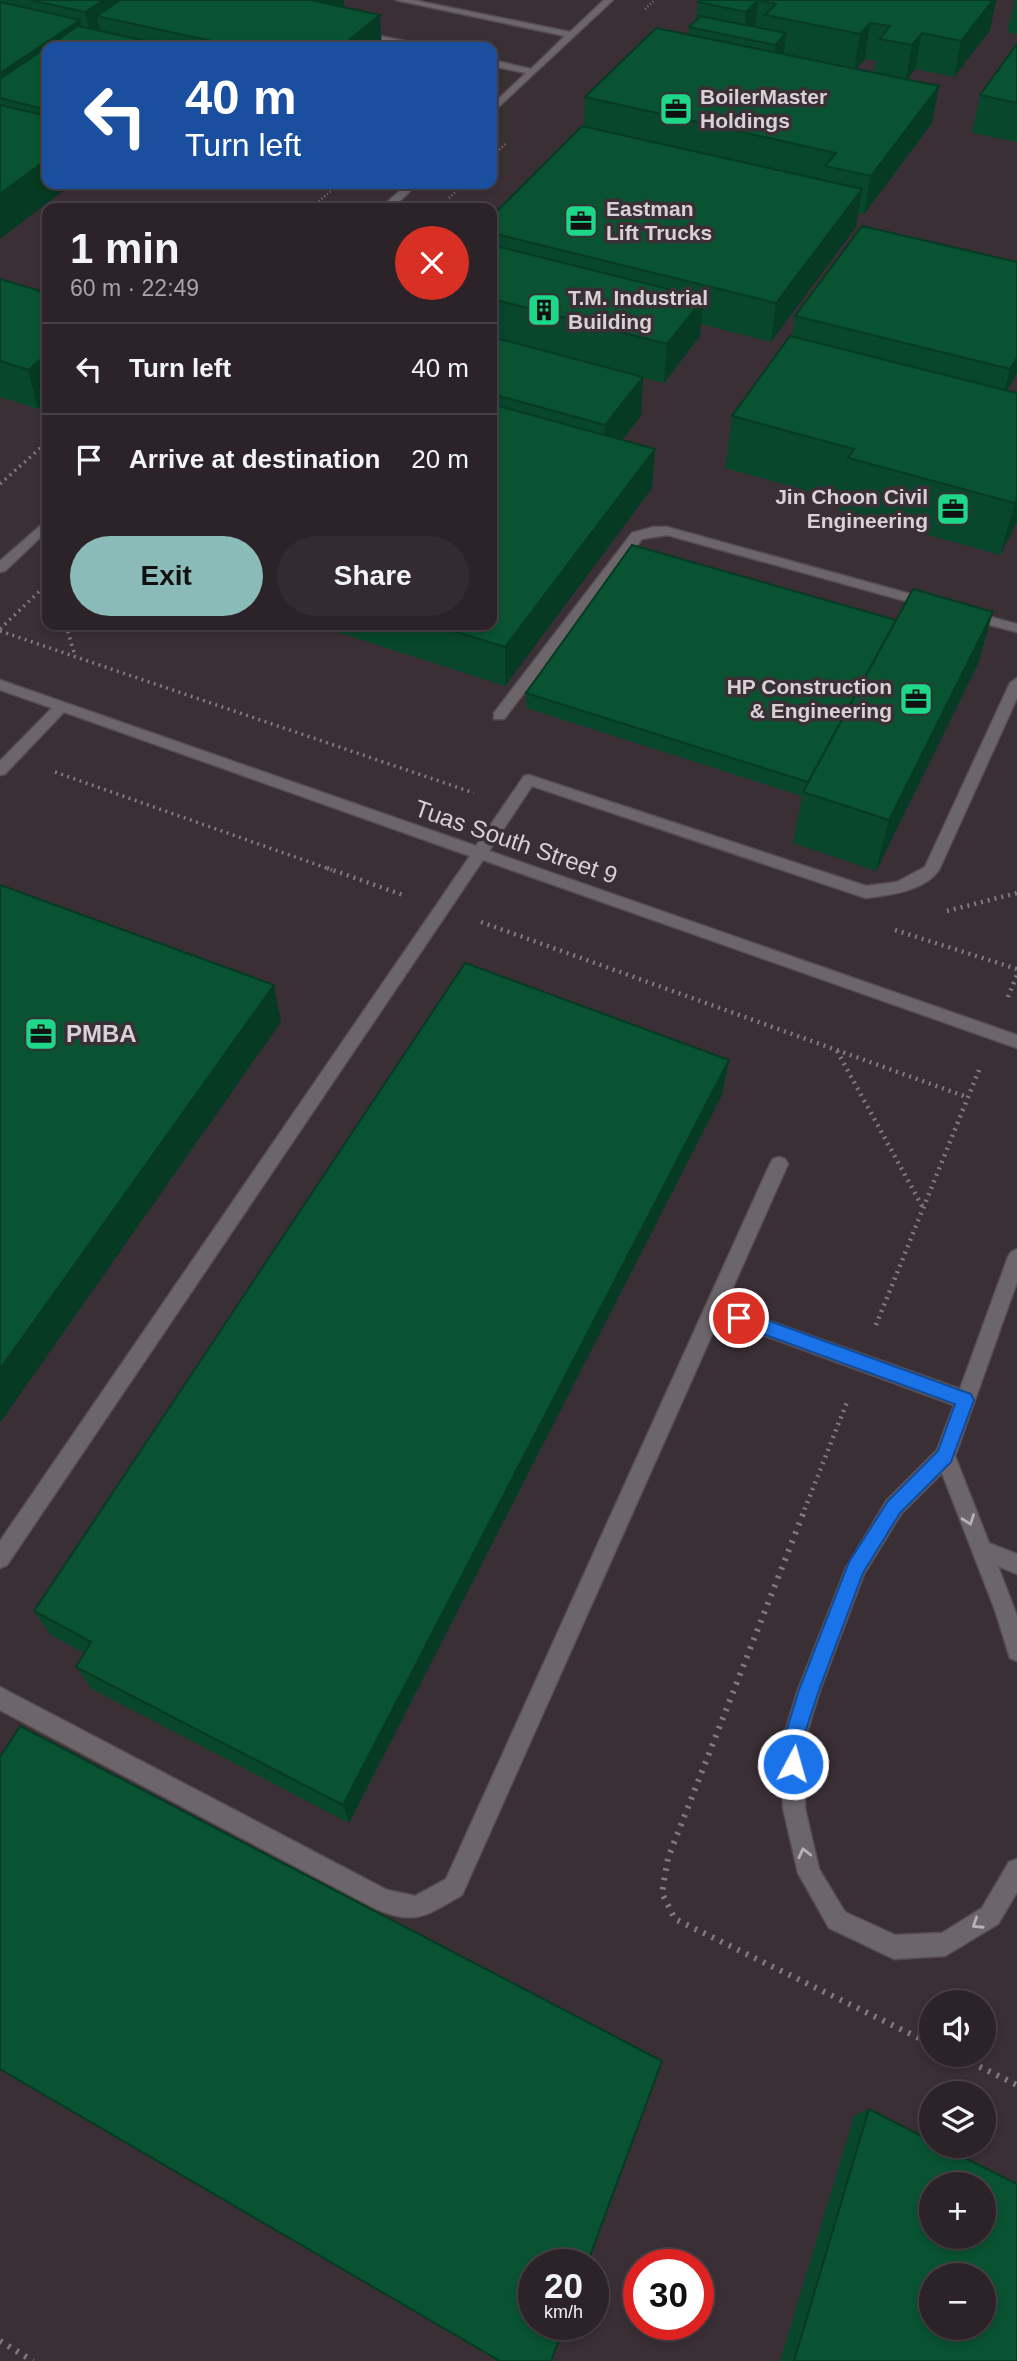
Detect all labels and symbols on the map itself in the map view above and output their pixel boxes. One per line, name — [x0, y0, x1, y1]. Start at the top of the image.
place label: BoilerMaster Holdings — [700, 85, 827, 132]
office icon: BoilerMaster Holdings — [657, 90, 695, 128]
place label: Eastman Lift Trucks — [606, 197, 712, 244]
office icon: Eastman Lift Trucks — [562, 202, 600, 240]
place label: T.M. Industrial Building — [568, 286, 708, 333]
building icon: T.M. Industrial Building — [525, 291, 563, 329]
place label: Jin Choon Civil Engineering — [775, 485, 928, 532]
office icon: Jin Choon Civil Engineering — [934, 490, 972, 528]
place label: HP Construction & Engineering — [727, 675, 892, 722]
office icon: HP Construction & Engineering — [897, 680, 935, 718]
street label: Tuas South Street 9 — [411, 794, 621, 889]
office icon: PMBA — [22, 1015, 60, 1053]
place label: PMBA — [66, 1020, 137, 1047]
pin — [709, 1288, 769, 1348]
one-way arrow — [960, 1514, 974, 1526]
position arrow — [756, 1727, 830, 1801]
one-way arrow — [798, 1847, 812, 1859]
one-way arrow — [972, 1915, 985, 1928]
speed limit sign: 30 — [623, 2249, 714, 2340]

